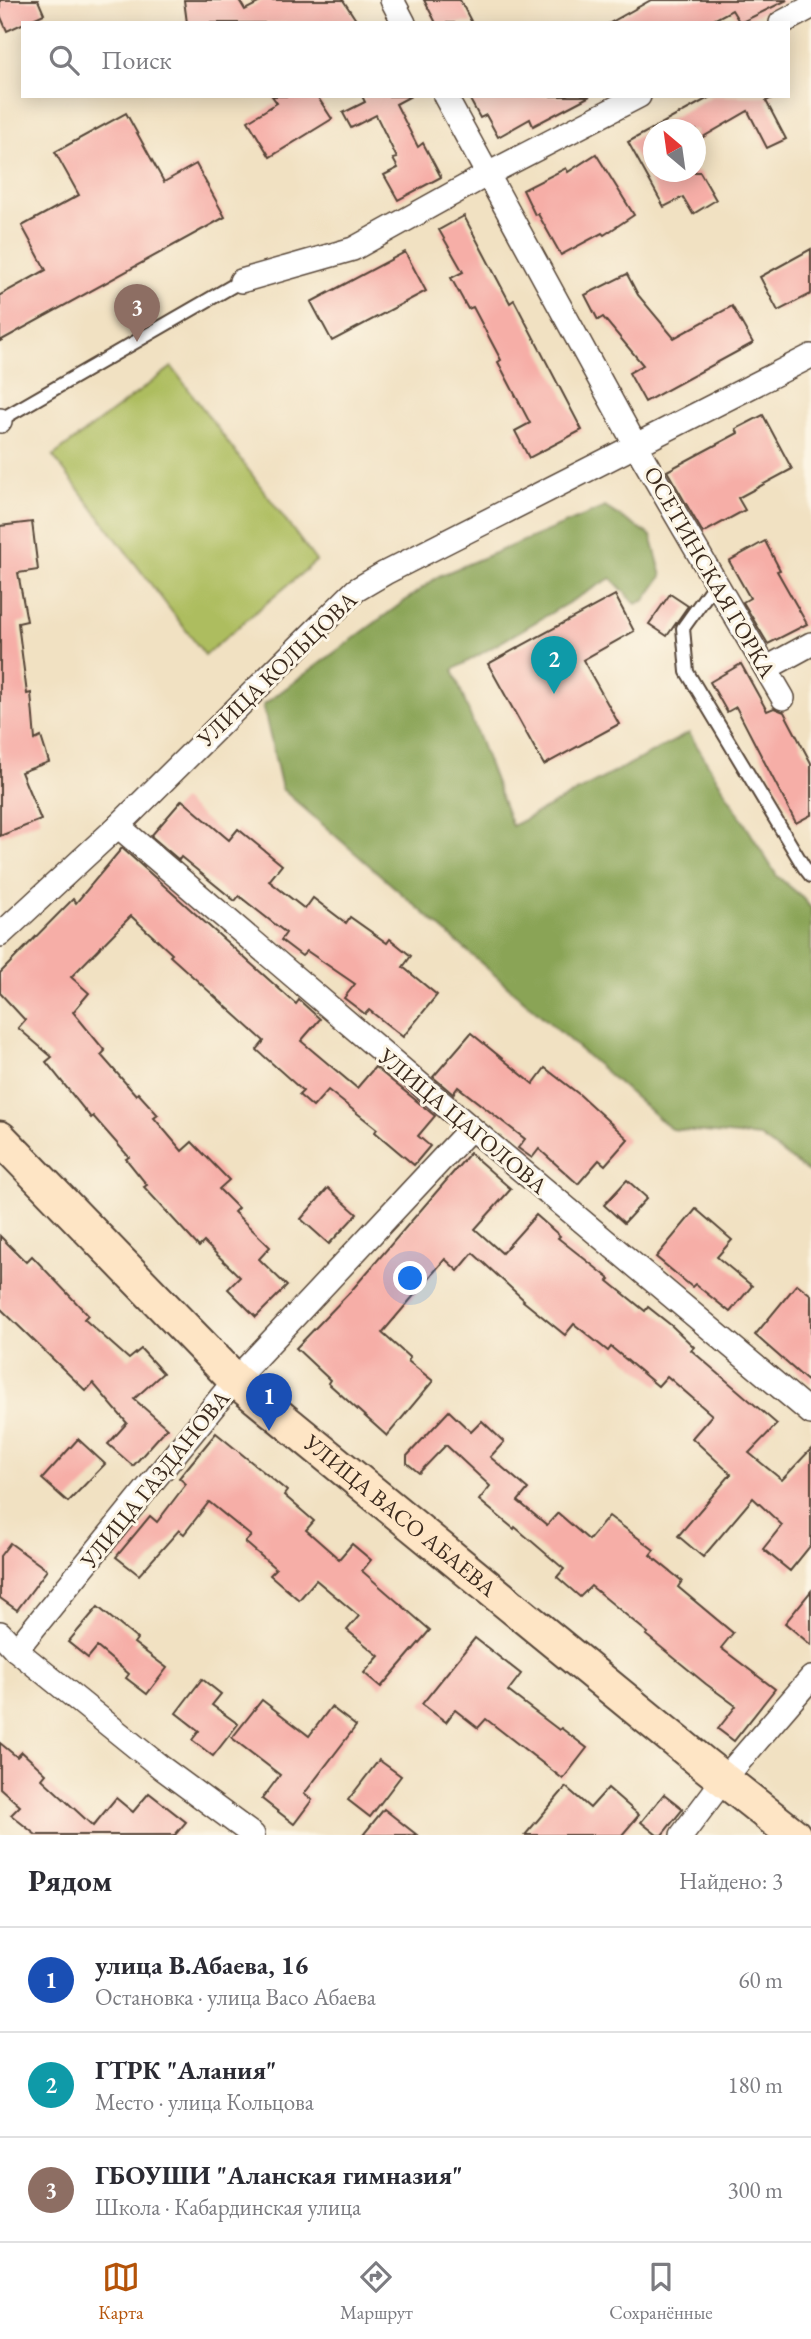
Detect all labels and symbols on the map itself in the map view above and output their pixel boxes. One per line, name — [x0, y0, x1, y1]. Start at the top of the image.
north arrow — [643, 119, 706, 182]
pin: 3 — [114, 284, 160, 342]
street label: ОСЕТИНСКАЯ ГОРКА — [637, 461, 783, 684]
street label: УЛИЦА КОЛЬЦОВА — [190, 584, 364, 754]
pin: 2 — [531, 636, 577, 694]
street label: УЛИЦА ЦАГОЛОВА — [371, 1041, 555, 1201]
your location — [393, 1261, 427, 1295]
pin: 1 — [246, 1373, 292, 1431]
street label: УЛИЦА ГАЗДАНОВА — [73, 1383, 237, 1575]
street label: УЛИЦА ВАСО АБАЕВА — [297, 1427, 504, 1604]

